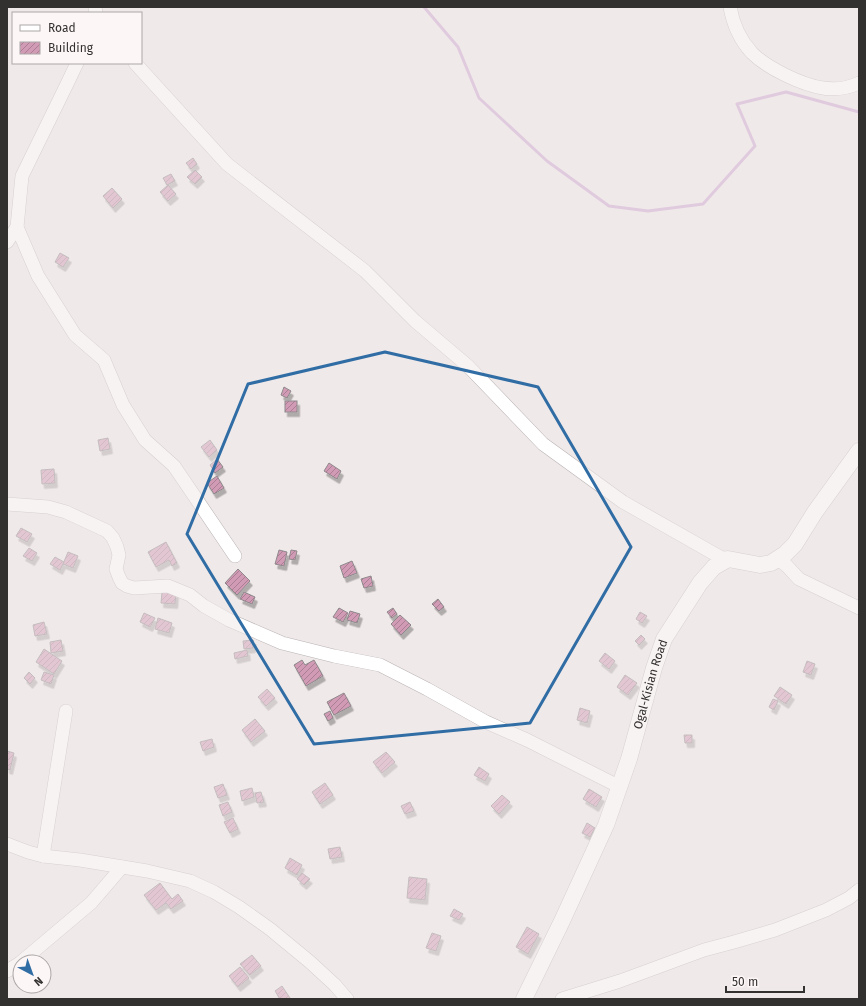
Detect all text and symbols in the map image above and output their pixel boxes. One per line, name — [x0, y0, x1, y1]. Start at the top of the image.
legend — [12, 12, 142, 64]
text: Road — [48, 21, 76, 35]
text: Building — [48, 41, 94, 55]
street label: Ogal-Kisian Road — [631, 638, 670, 731]
north arrow — [12, 954, 52, 994]
scale bar — [726, 968, 804, 994]
text: N — [31, 974, 45, 988]
text: 50 m — [732, 975, 758, 989]

